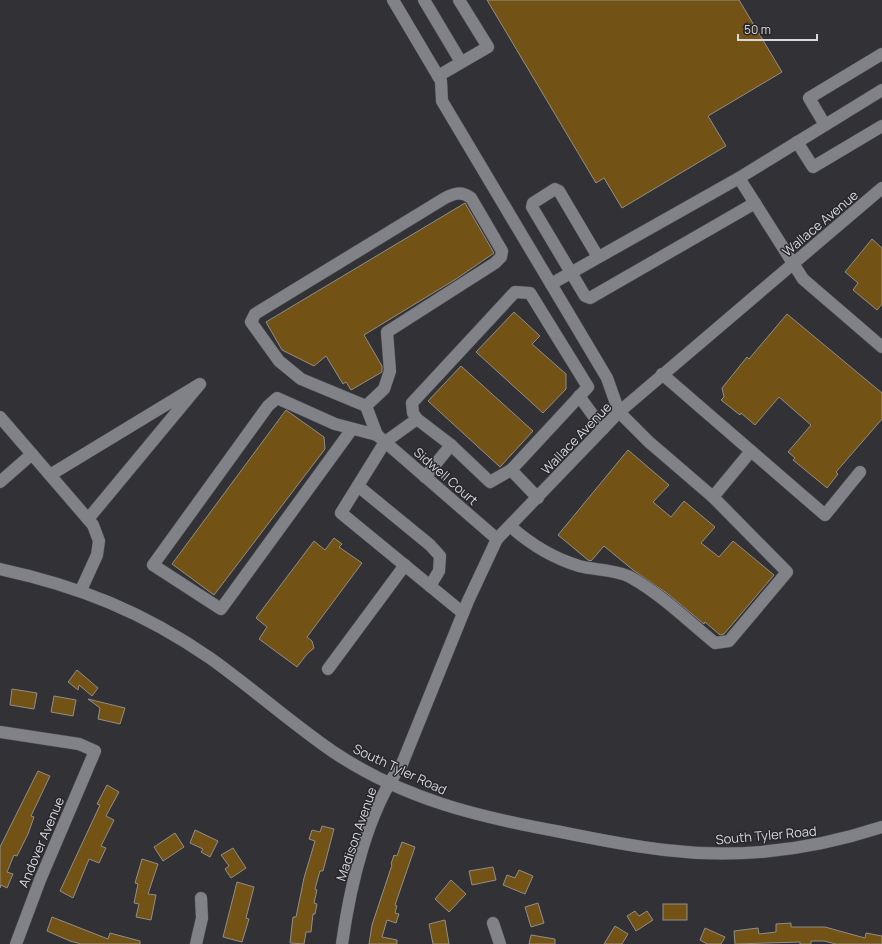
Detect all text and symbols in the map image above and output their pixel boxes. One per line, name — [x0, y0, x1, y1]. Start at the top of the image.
scale bar — [738, 16, 817, 42]
text: 50 m — [744, 21, 771, 38]
street label: Wallace Avenue — [778, 186, 862, 260]
street label: Wallace Avenue — [537, 398, 615, 478]
street label: Sidwell Court — [410, 443, 482, 509]
street label: South Tyler Road — [350, 739, 450, 799]
street label: Madison Avenue — [331, 784, 381, 883]
street label: Andover Avenue — [14, 794, 68, 890]
street label: South Tyler Road — [715, 822, 817, 848]

